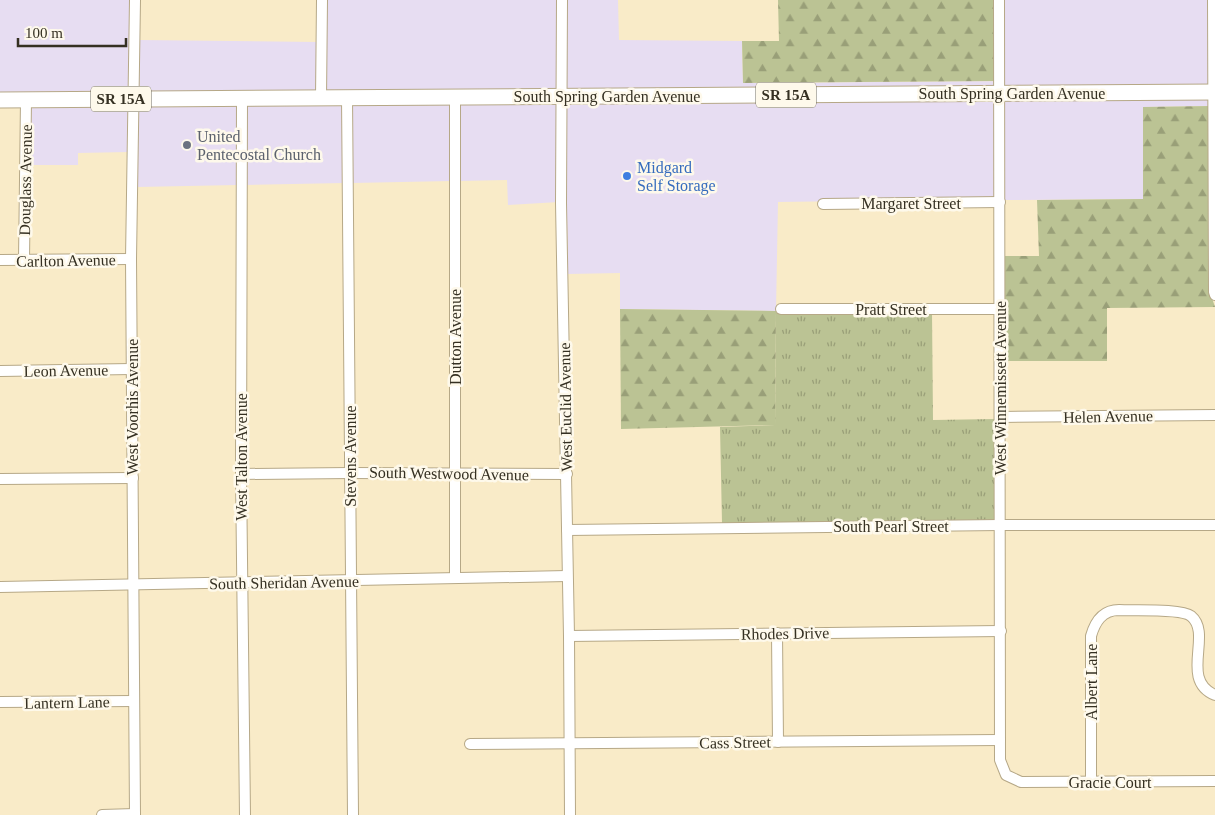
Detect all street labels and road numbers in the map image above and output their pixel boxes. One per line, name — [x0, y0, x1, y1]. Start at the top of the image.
road number: SR 15A — [756, 82, 816, 108]
street label: South Spring Garden Avenue — [919, 85, 1105, 103]
road number: SR 15A — [91, 86, 151, 112]
street label: South Spring Garden Avenue — [514, 88, 700, 106]
street label: Douglass Avenue — [16, 124, 36, 236]
street label: Margaret Street — [861, 195, 961, 213]
street label: Carlton Avenue — [16, 251, 116, 270]
street label: Dutton Avenue — [447, 289, 464, 385]
street label: Pratt Street — [855, 301, 927, 318]
street label: West Winnemissett Avenue — [992, 301, 1009, 475]
street label: West Voorhis Avenue — [124, 339, 141, 475]
street label: West Euclid Avenue — [556, 342, 575, 472]
street label: Leon Avenue — [24, 361, 108, 380]
street label: West Talton Avenue — [233, 393, 250, 521]
street label: Stevens Avenue — [342, 405, 359, 507]
street label: Helen Avenue — [1063, 407, 1153, 426]
street label: South Westwood Avenue — [369, 464, 529, 483]
street label: South Pearl Street — [833, 518, 949, 535]
street label: South Sheridan Avenue — [209, 573, 359, 592]
street label: Rhodes Drive — [741, 624, 829, 643]
street label: Albert Lane — [1083, 644, 1100, 720]
street label: Lantern Lane — [24, 693, 110, 712]
street label: Cass Street — [699, 733, 771, 752]
street label: Gracie Court — [1068, 774, 1152, 791]

